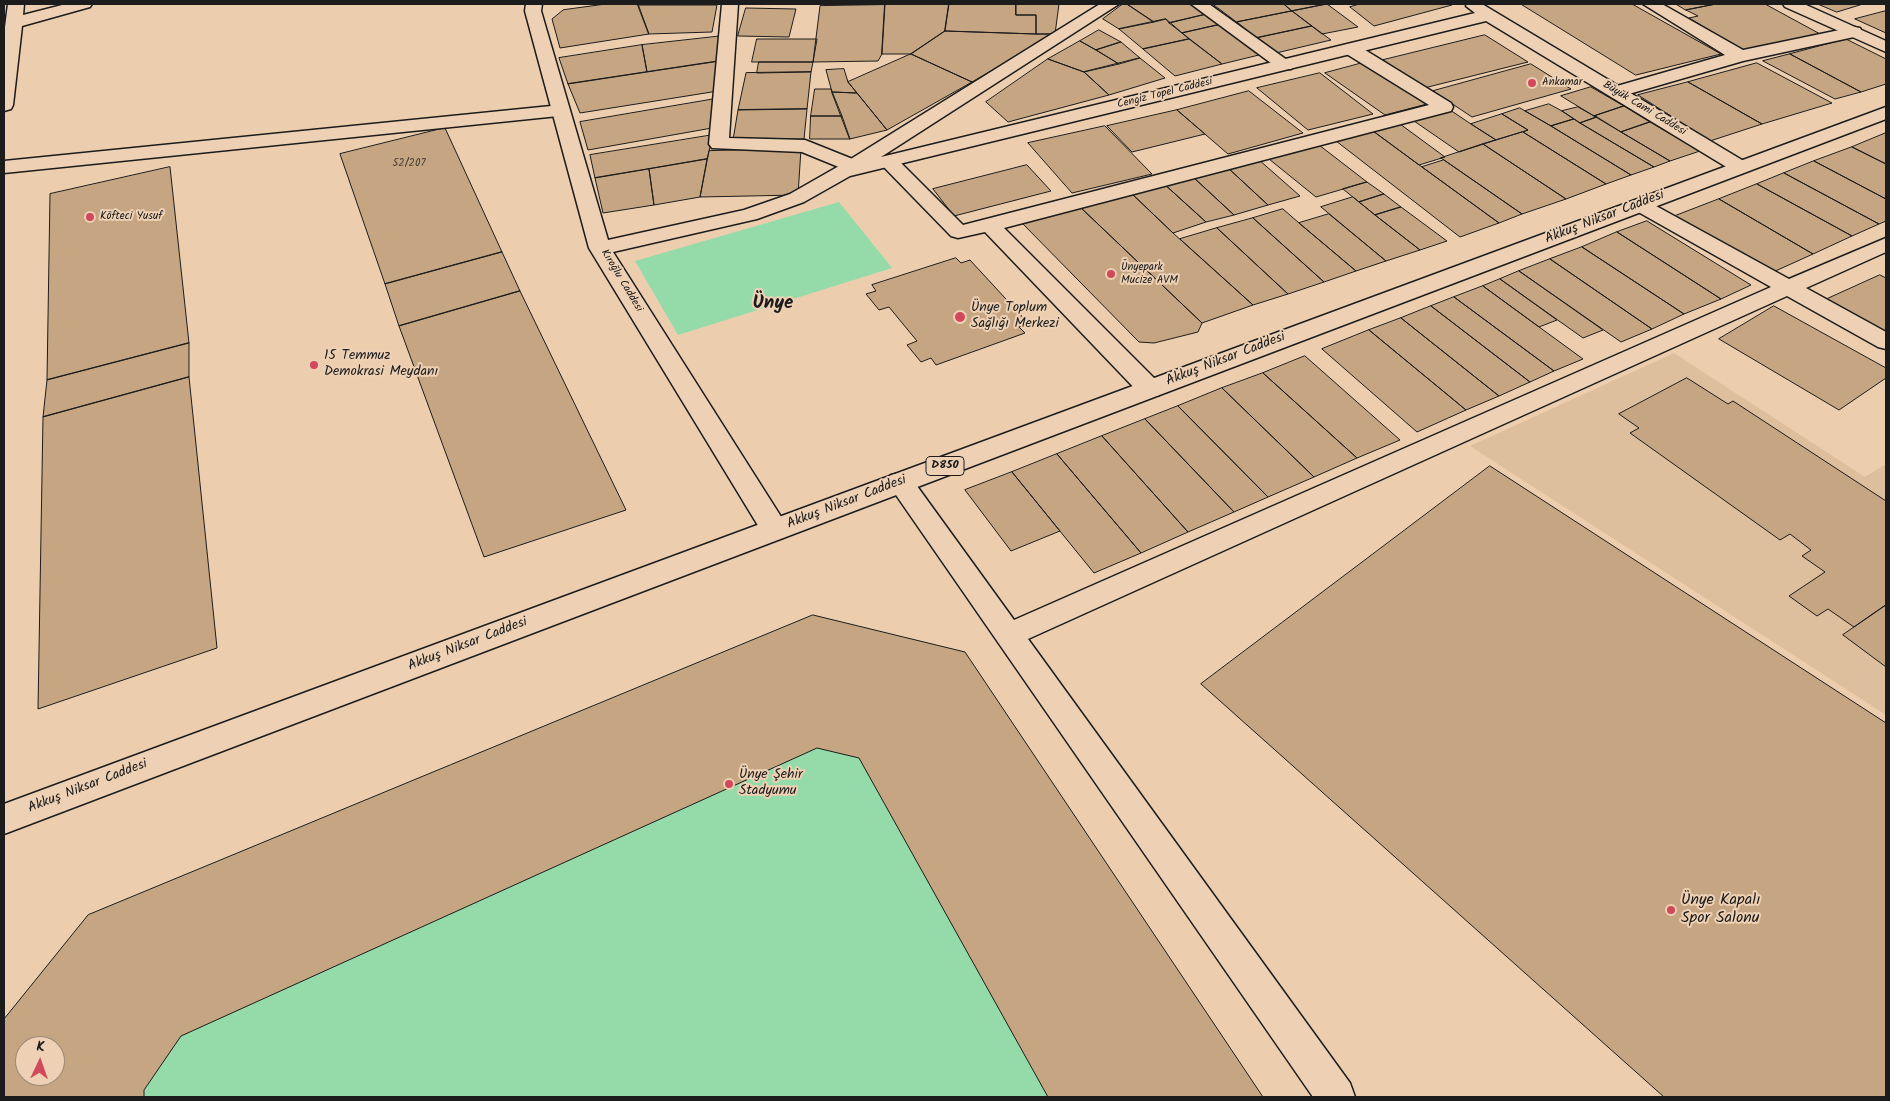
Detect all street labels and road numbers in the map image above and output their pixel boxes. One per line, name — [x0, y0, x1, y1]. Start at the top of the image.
street label: Cengiz Topel Caddesi — [1116, 76, 1214, 112]
street label: Büyük Cami Caddesi — [1600, 79, 1688, 139]
street label: Akkuş Niksar Caddesi — [1543, 187, 1667, 249]
street label: Kıroğlu Caddesi — [597, 247, 645, 315]
street label: Akkuş Niksar Caddesi — [1164, 329, 1288, 391]
road number: D850 — [926, 456, 964, 476]
street label: Akkuş Niksar Caddesi — [785, 472, 909, 534]
street label: Akkuş Niksar Caddesi — [406, 614, 530, 676]
street label: Akkuş Niksar Caddesi — [26, 756, 150, 818]

